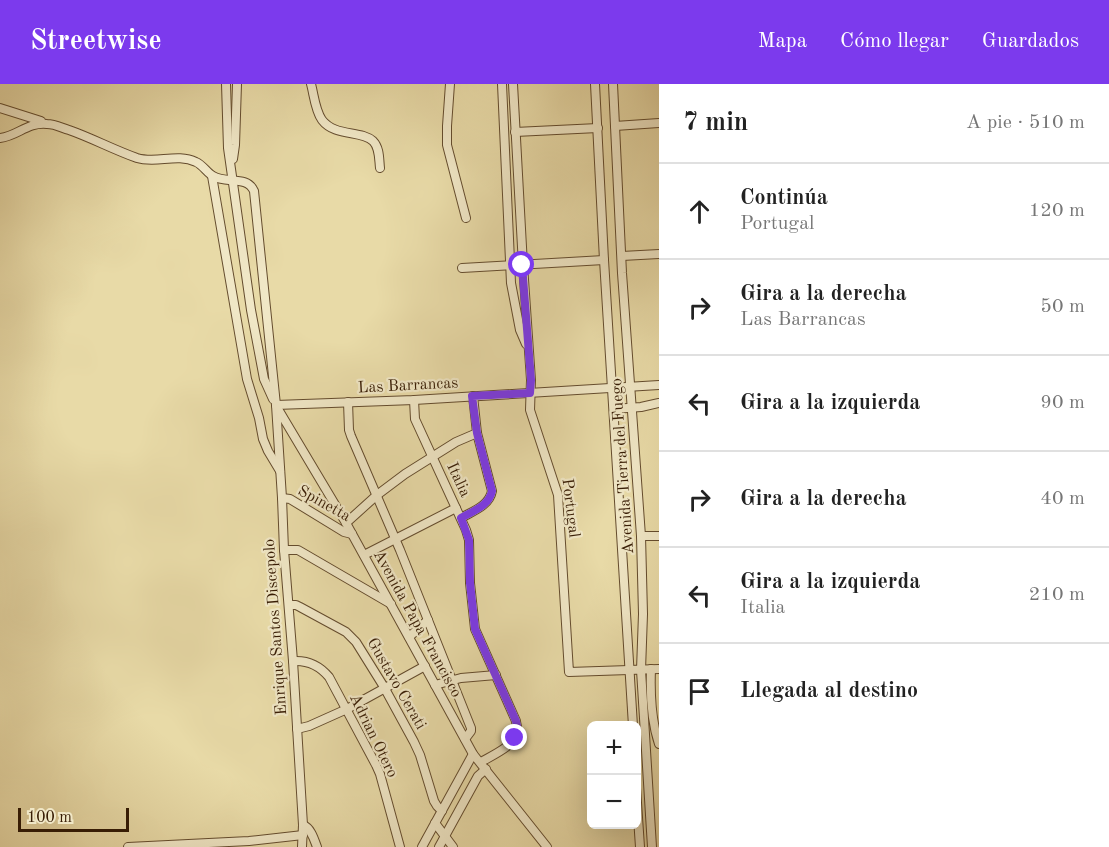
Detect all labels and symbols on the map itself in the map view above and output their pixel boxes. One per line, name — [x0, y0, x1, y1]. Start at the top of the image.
route start — [508, 251, 534, 277]
street label: Las Barrancas — [357, 375, 459, 397]
street label: Avenida Tierra del Fuego — [609, 377, 637, 555]
street label: Italia — [443, 460, 473, 500]
street label: Portugal — [558, 477, 582, 539]
street label: Spinetta — [295, 483, 353, 525]
street label: Enrique Santos Discepolo — [262, 538, 290, 716]
street label: Avenida Papa Francisco — [370, 548, 464, 700]
street label: Gustavo Cerati — [363, 636, 429, 732]
street label: Adrian Otero — [346, 692, 400, 781]
route end — [501, 724, 527, 750]
scale bar — [18, 805, 129, 832]

